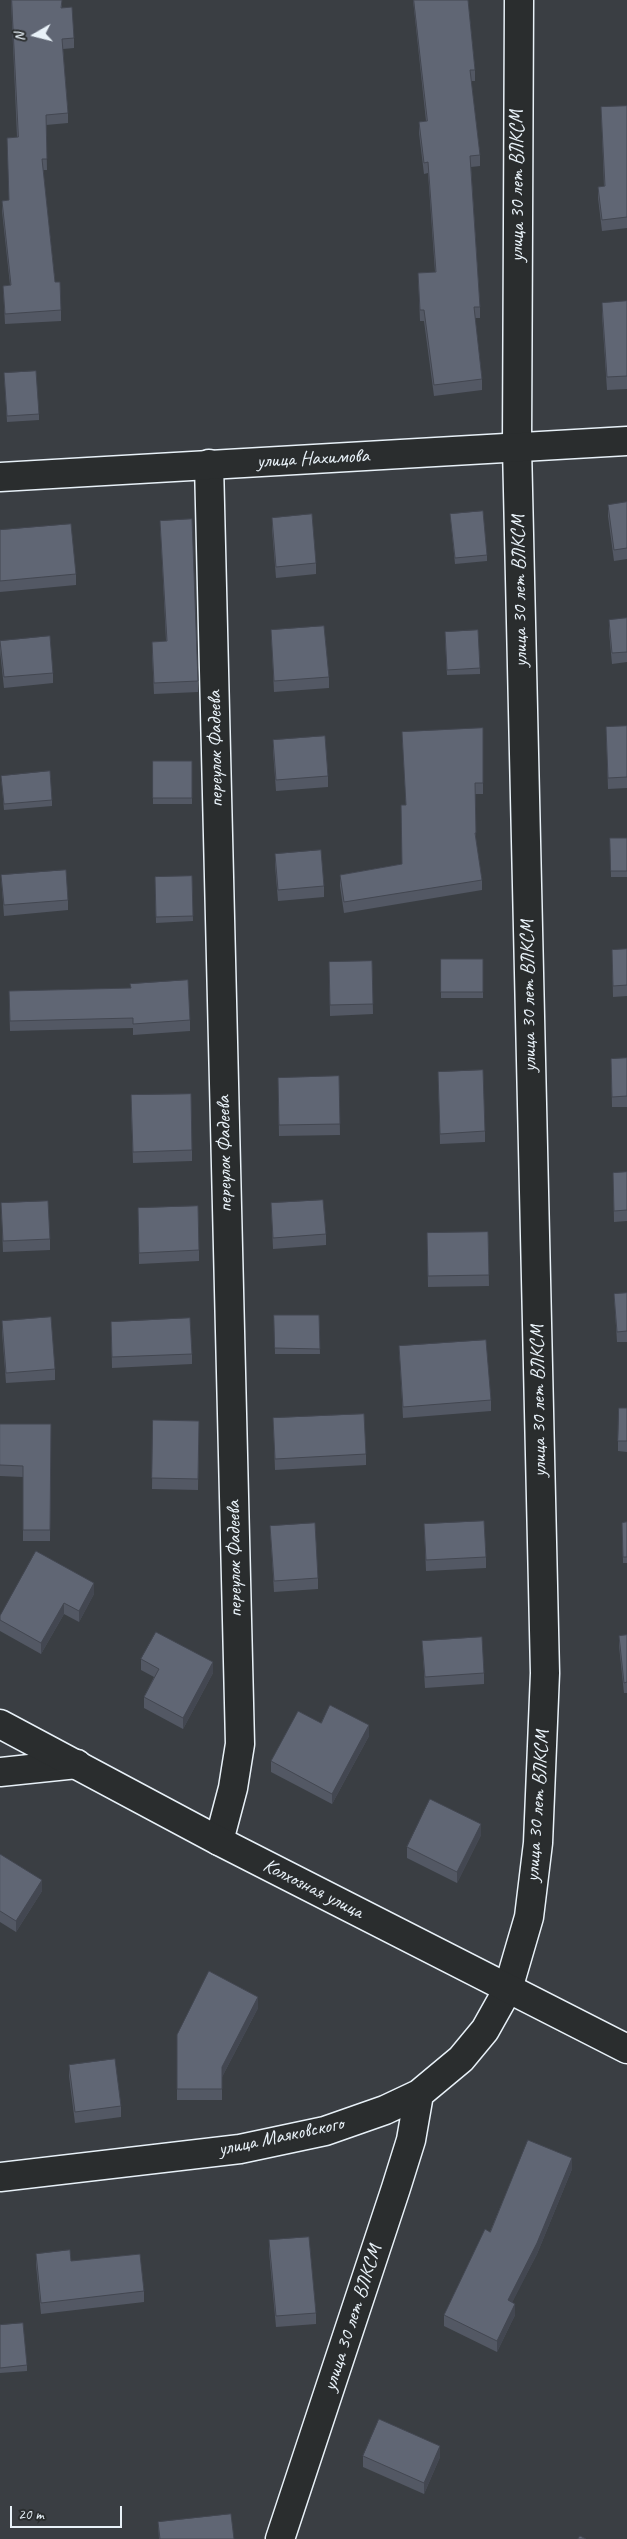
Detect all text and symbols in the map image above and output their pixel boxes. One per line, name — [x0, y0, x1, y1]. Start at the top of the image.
north arrow — [10, 10, 60, 60]
text: N — [11, 32, 29, 43]
street label: улица 30 лет ВЛКСМ — [506, 110, 530, 262]
street label: улица Нахимова — [256, 444, 370, 474]
street label: улица 30 лет ВЛКСМ — [507, 515, 533, 667]
street label: переулок Фадеева — [203, 690, 229, 808]
street label: улица 30 лет ВЛКСМ — [516, 920, 542, 1072]
street label: переулок Фадеева — [212, 1095, 238, 1213]
street label: улица 30 лет ВЛКСМ — [526, 1325, 552, 1477]
street label: переулок Фадеева — [222, 1500, 248, 1618]
street label: улица 30 лет ВЛКСМ — [521, 1729, 555, 1883]
street label: Колхозная улица — [259, 1854, 367, 1924]
street label: улица Маяковского — [216, 2112, 346, 2162]
street label: улица 30 лет ВЛКСМ — [318, 2242, 388, 2394]
scale bar — [12, 2496, 125, 2528]
text: 20 m — [18, 2505, 44, 2524]

